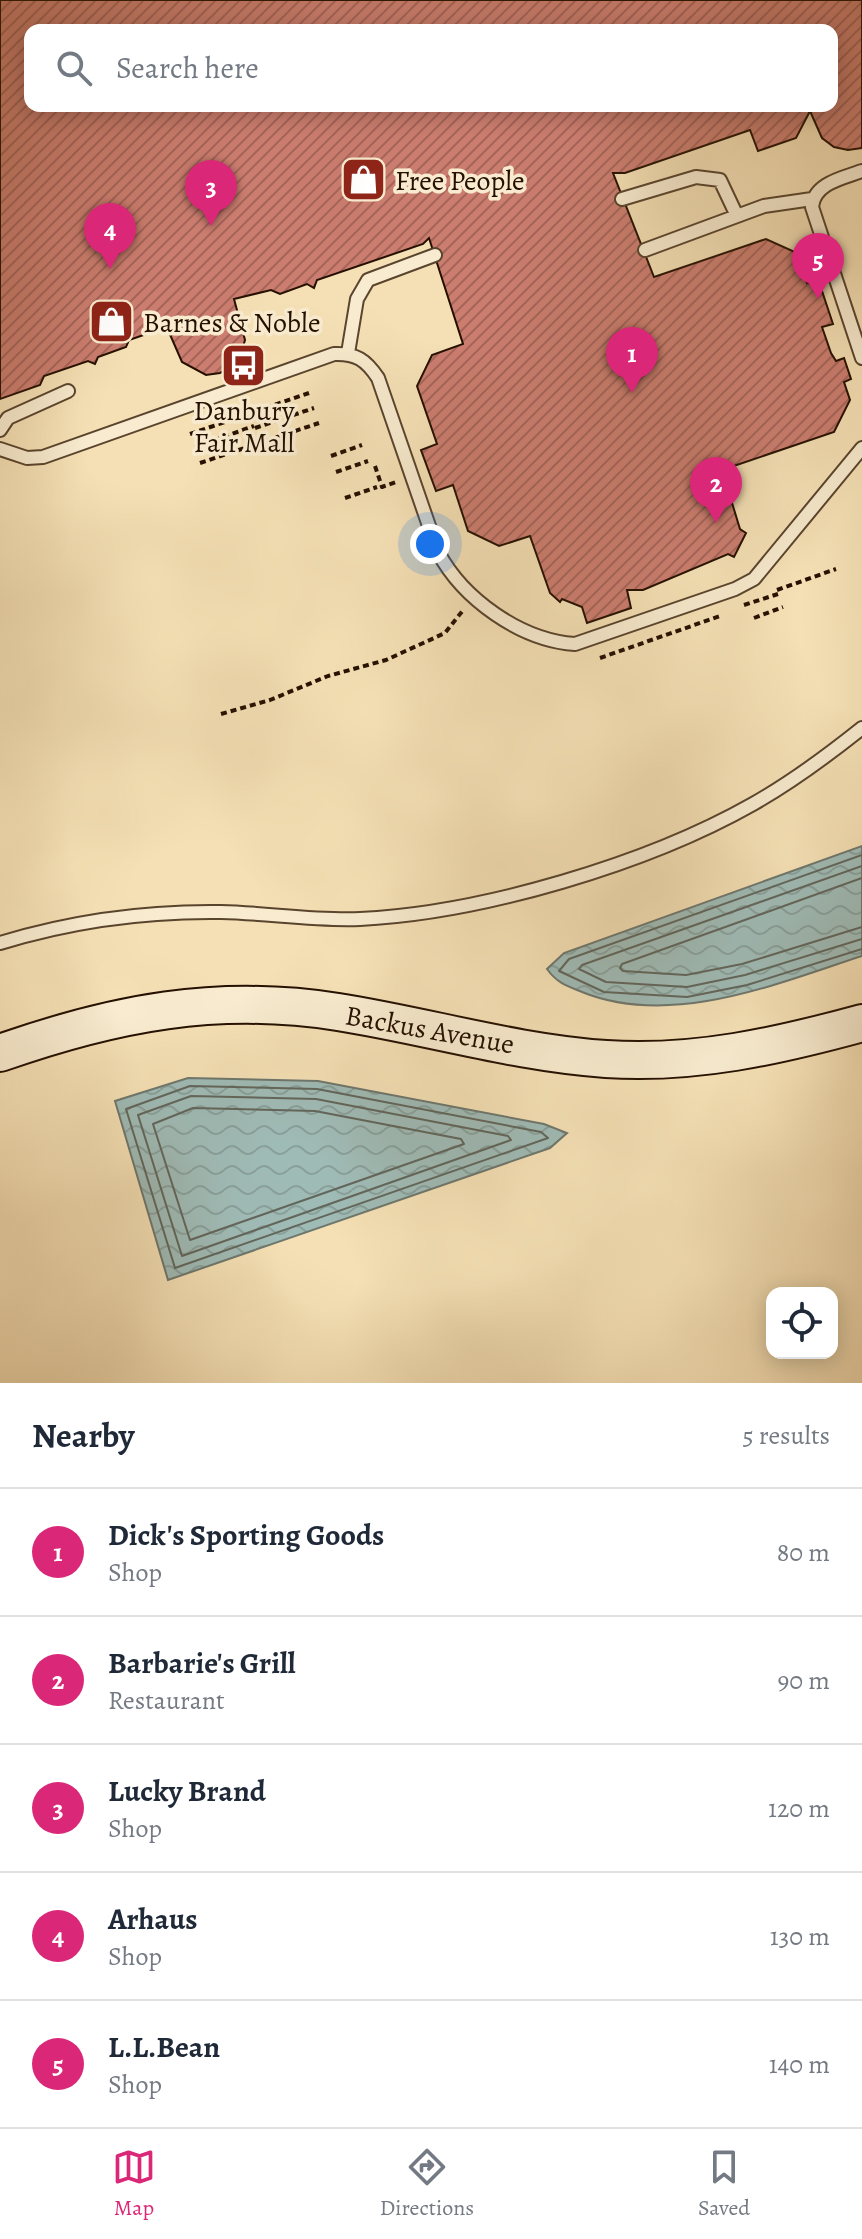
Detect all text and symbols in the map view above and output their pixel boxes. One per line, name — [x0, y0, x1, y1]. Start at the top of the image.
search box — [24, 24, 838, 112]
icon: search — [52, 46, 96, 90]
text: Search here — [116, 48, 259, 88]
shop icon: Free People — [340, 156, 388, 204]
pin: 3 — [185, 160, 237, 226]
place label: Free People — [395, 162, 525, 200]
pin: 4 — [84, 203, 136, 269]
pin: 5 — [792, 233, 844, 299]
shop icon: Barnes & Noble — [88, 298, 136, 346]
place label: Barnes & Noble — [143, 304, 320, 342]
pin: 1 — [606, 327, 658, 393]
bus stop icon: Danbury Fair Mall — [220, 341, 268, 389]
place label: Danbury Fair Mall — [193, 392, 295, 462]
pin: 2 — [690, 457, 742, 523]
your location — [410, 524, 450, 564]
street label: Backus Avenue — [342, 996, 517, 1064]
map controls — [766, 1287, 838, 1359]
button: locate — [766, 1287, 838, 1359]
text: Nearby — [32, 1412, 135, 1459]
text: 5 results — [742, 1418, 830, 1453]
text: Dick's Sporting Goods — [108, 1515, 384, 1555]
text: 1 — [53, 1535, 63, 1570]
text: 80 m — [777, 1535, 830, 1570]
text: Shop — [108, 1555, 162, 1590]
text: Barbarie's Grill — [108, 1643, 296, 1683]
text: 2 — [52, 1663, 64, 1698]
text: 90 m — [778, 1663, 830, 1698]
text: Restaurant — [108, 1683, 225, 1718]
text: Lucky Brand — [108, 1771, 266, 1811]
text: 3 — [52, 1791, 64, 1826]
text: 120 m — [768, 1791, 830, 1826]
text: Shop — [108, 1811, 162, 1846]
text: Arhaus — [108, 1899, 198, 1939]
text: 4 — [52, 1919, 64, 1954]
text: 130 m — [770, 1919, 830, 1954]
text: Shop — [108, 1939, 162, 1974]
text: L.L.Bean — [108, 2027, 220, 2067]
text: 5 — [52, 2047, 64, 2082]
text: 140 m — [769, 2047, 830, 2082]
text: Shop — [108, 2067, 162, 2102]
tab: Map — [112, 2145, 156, 2223]
tab: Directions — [380, 2145, 474, 2223]
tab: Saved — [698, 2145, 750, 2223]

